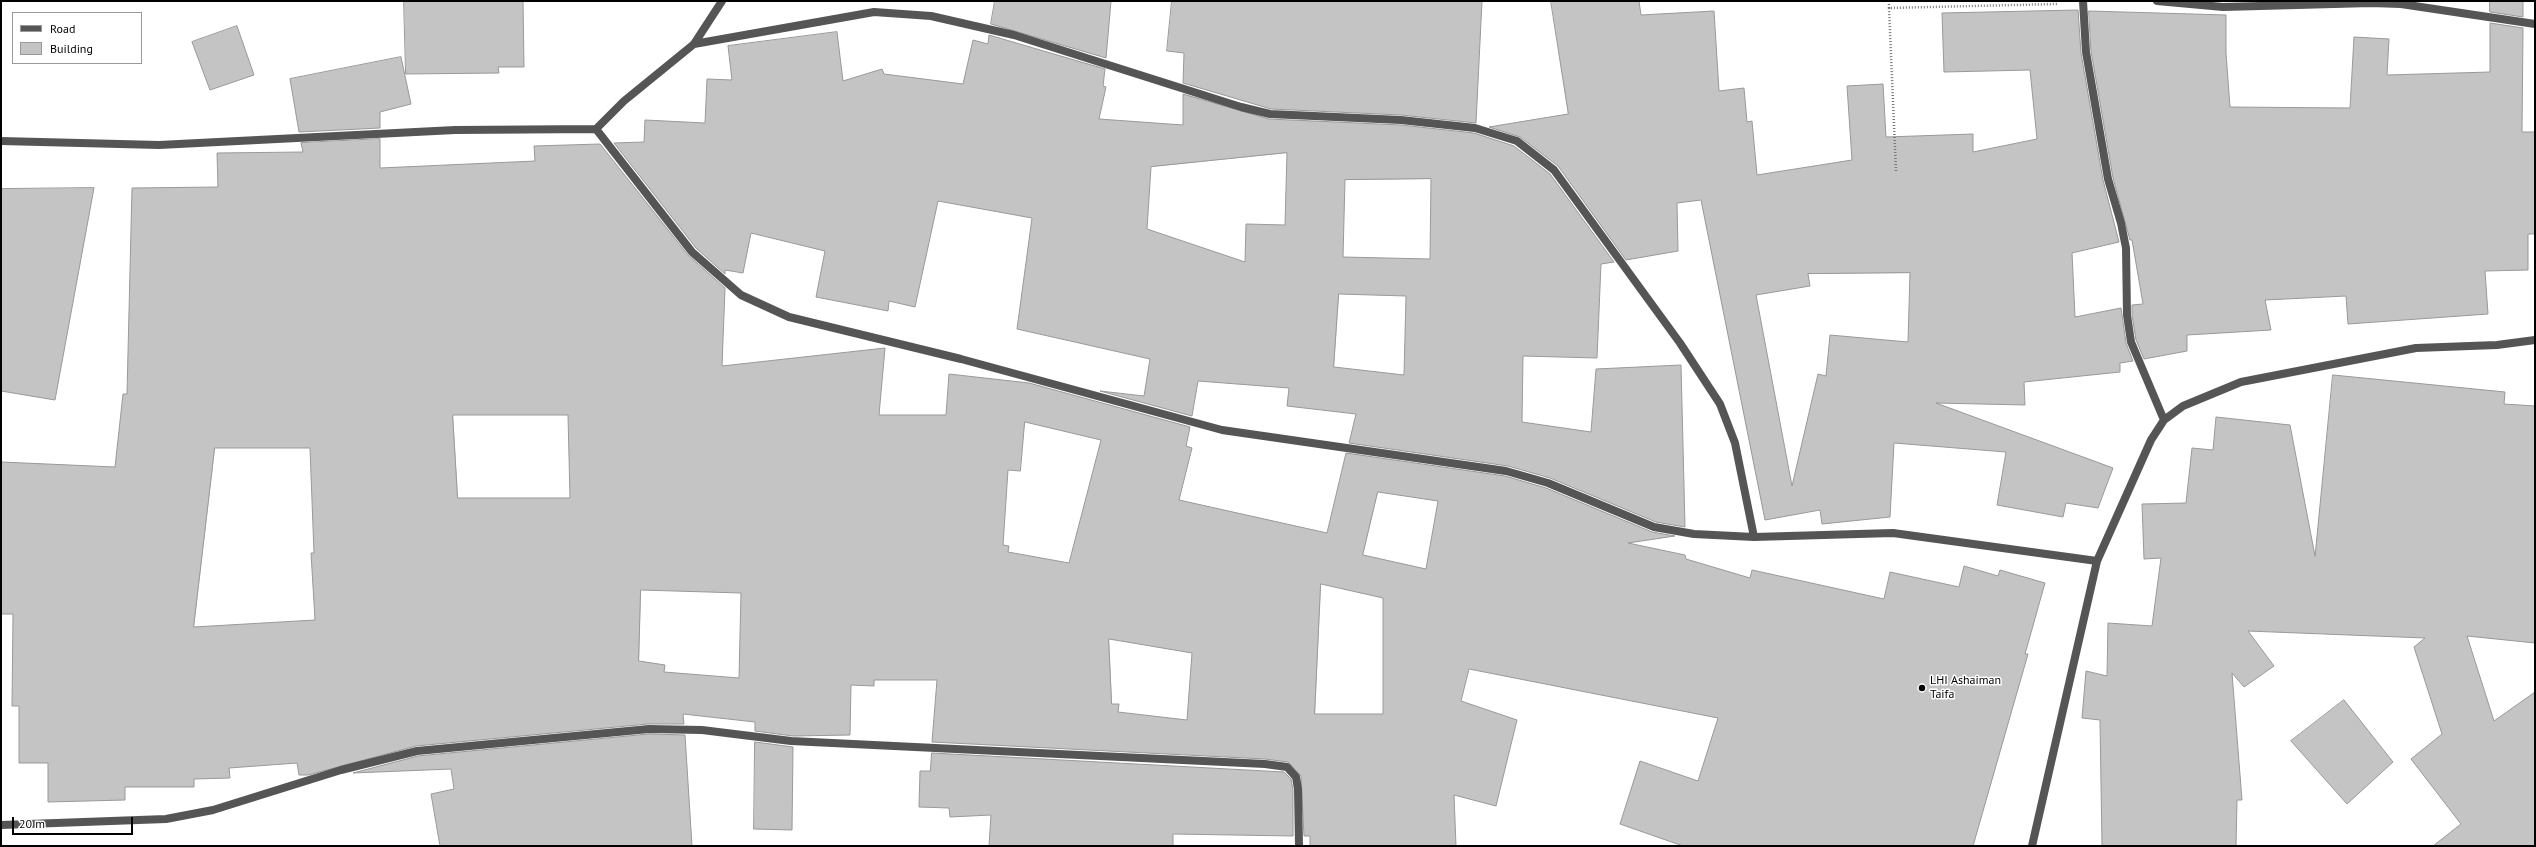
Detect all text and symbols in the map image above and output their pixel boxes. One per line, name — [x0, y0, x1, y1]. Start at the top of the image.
legend — [12, 12, 142, 64]
text: Road — [50, 21, 75, 36]
text: Building — [50, 41, 93, 56]
place label: LHI Ashaiman Taifa — [1930, 674, 2001, 702]
marker: LHI Ashaiman Taifa — [1917, 683, 1927, 693]
scale bar — [14, 809, 135, 835]
text: 20 m — [19, 816, 45, 831]

